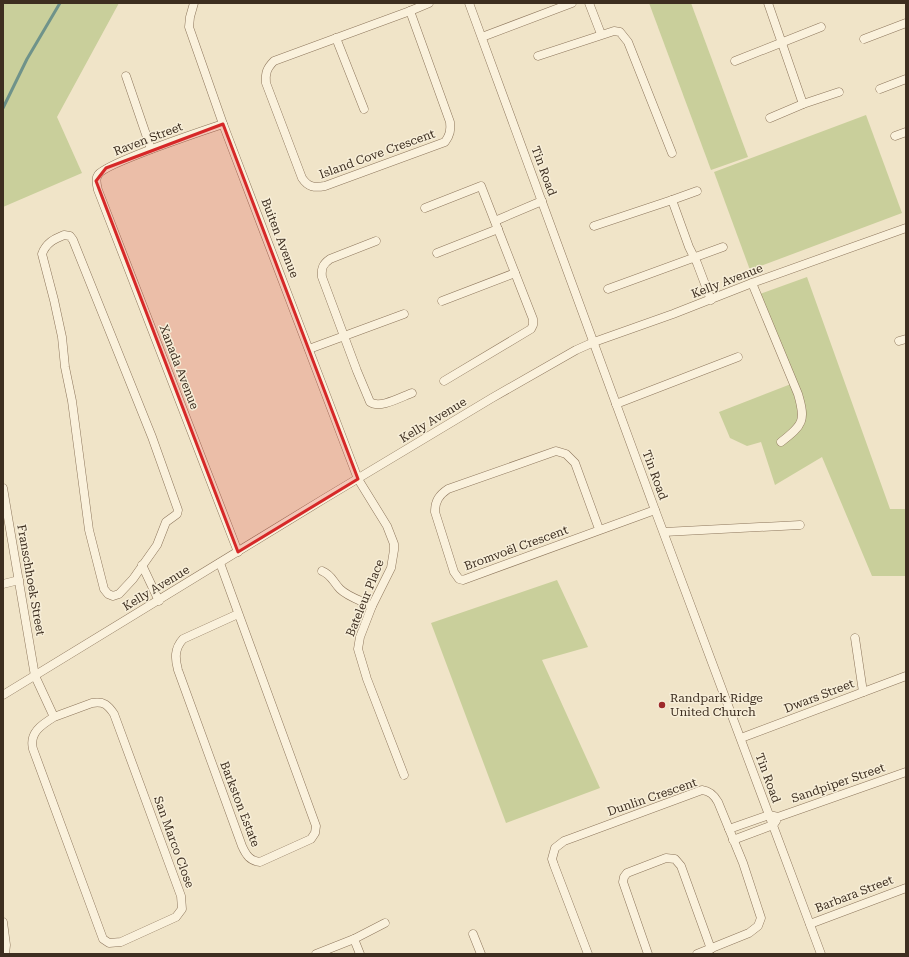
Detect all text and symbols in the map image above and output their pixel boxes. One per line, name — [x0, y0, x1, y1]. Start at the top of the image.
street label: Raven Street — [111, 119, 185, 159]
street label: Island Cove Crescent — [317, 126, 437, 181]
street label: Tin Road — [529, 144, 560, 198]
street label: Buiten Avenue — [258, 196, 302, 280]
street label: Kelly Avenue — [689, 261, 765, 301]
street label: Xanada Avenue — [156, 323, 202, 412]
street label: Kelly Avenue — [397, 394, 469, 445]
street label: Tin Road — [640, 448, 671, 502]
street label: Franschhoek Street — [14, 523, 48, 637]
street label: Bromvoël Crescent — [462, 523, 570, 573]
street label: Bateleur Place — [343, 557, 387, 639]
street label: Kelly Avenue — [120, 562, 192, 613]
street label: Dwars Street — [782, 676, 856, 716]
place label: Randpark Ridge United Church — [670, 691, 763, 719]
marker: Randpark Ridge United Church — [657, 700, 667, 710]
street label: Tin Road — [753, 751, 784, 805]
street label: Barkston Estate — [217, 759, 263, 849]
street label: Sandpiper Street — [789, 760, 887, 806]
street label: Dunlin Crescent — [605, 775, 699, 819]
street label: San Marco Close — [151, 794, 197, 890]
street label: Barbara Street — [813, 873, 895, 915]

